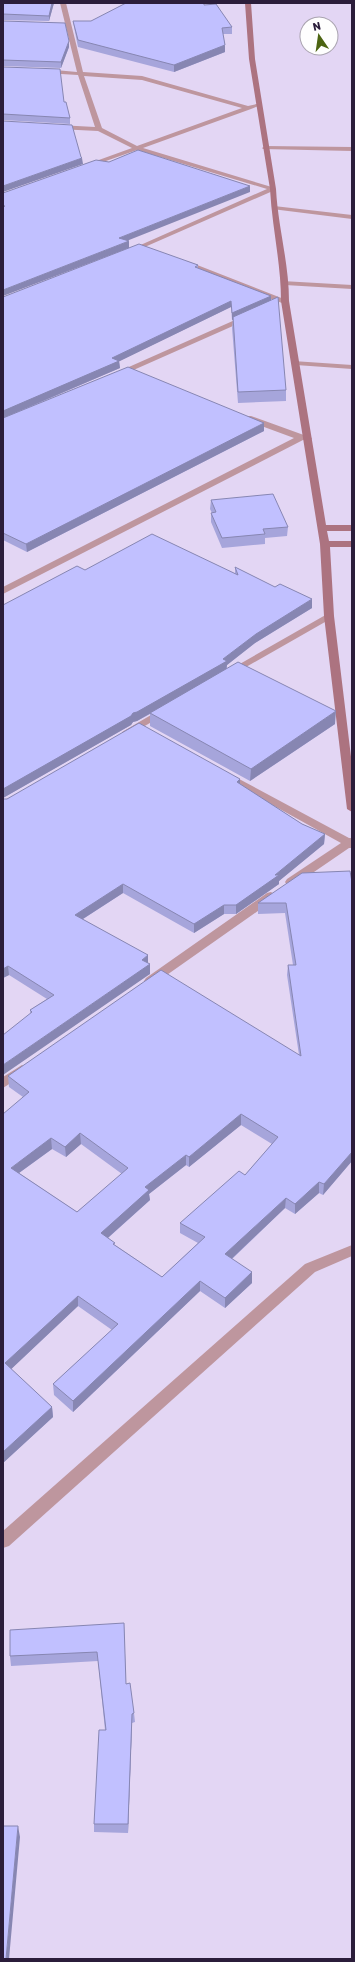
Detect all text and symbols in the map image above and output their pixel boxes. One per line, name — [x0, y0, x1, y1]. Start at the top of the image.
north arrow — [299, 16, 339, 56]
text: N — [312, 20, 322, 34]

